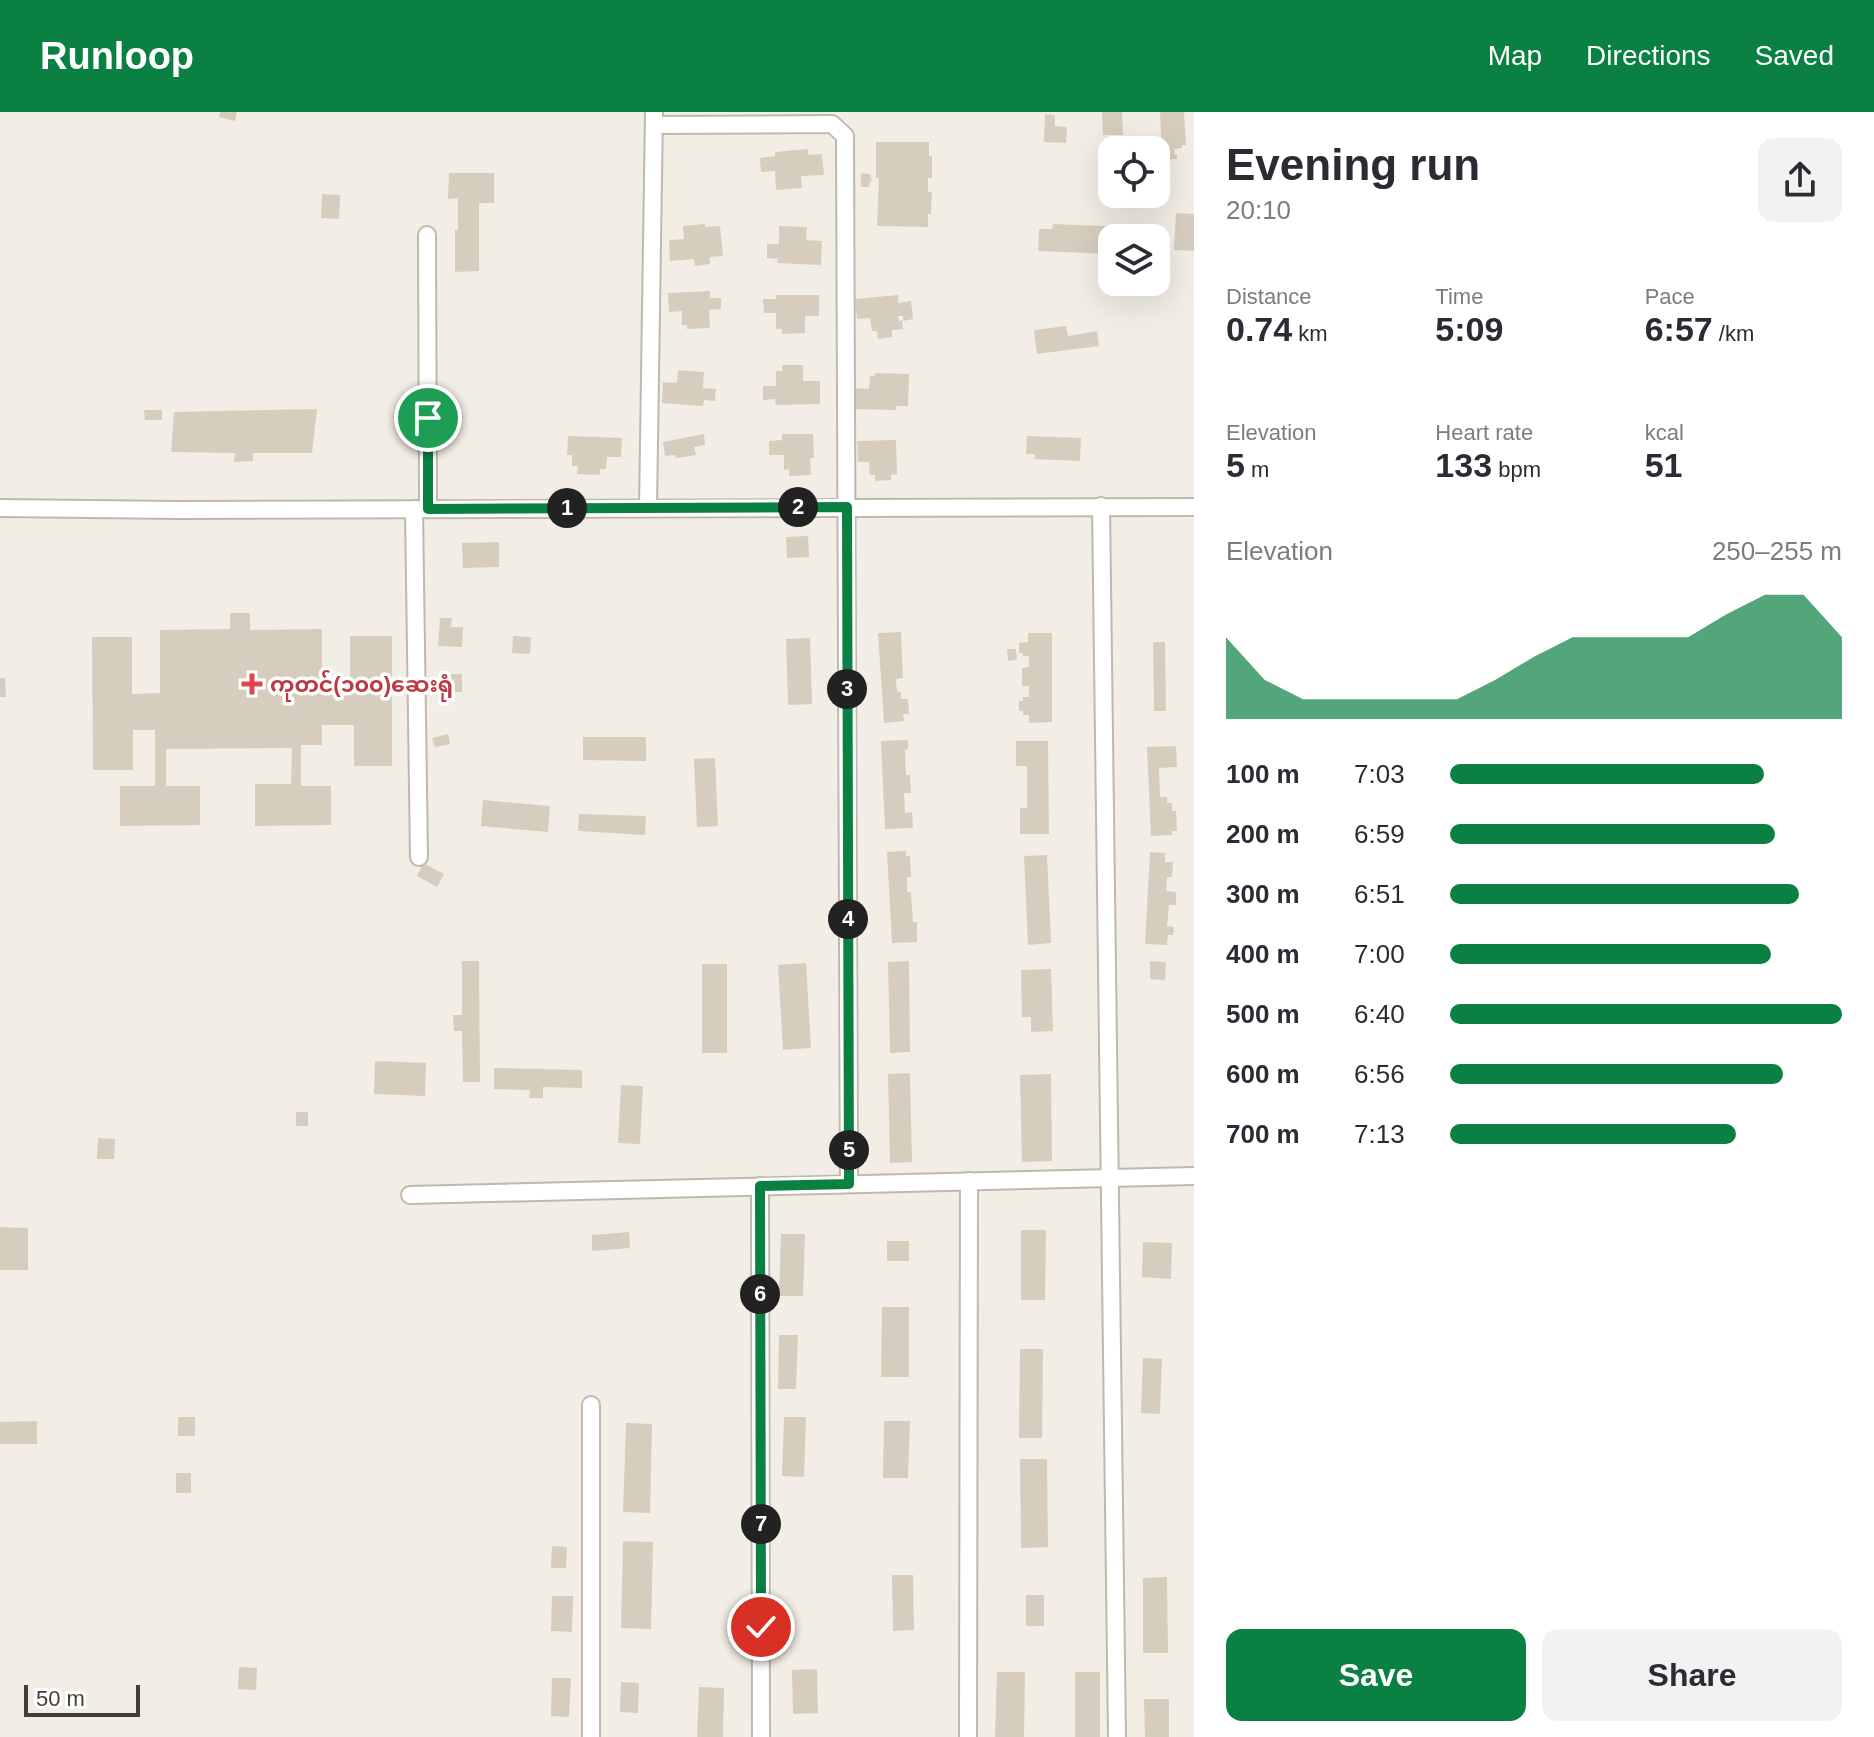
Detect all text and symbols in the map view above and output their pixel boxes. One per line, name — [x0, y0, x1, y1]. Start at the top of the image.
text: Runloop — [40, 35, 194, 77]
text: Map — [1488, 40, 1542, 71]
text: Directions — [1586, 40, 1711, 71]
text: Saved — [1755, 40, 1834, 71]
map controls — [1098, 136, 1170, 296]
button: locate — [1098, 136, 1170, 208]
button: share — [1758, 138, 1842, 222]
text: Evening run — [1226, 140, 1480, 189]
text: 20:10 — [1226, 195, 1291, 225]
button: layers — [1098, 224, 1170, 296]
text: Distance — [1226, 284, 1312, 309]
text: Time — [1435, 284, 1483, 309]
text: Pace — [1645, 284, 1695, 309]
text: 0.74 — [1226, 310, 1292, 348]
text: 5:09 — [1435, 310, 1503, 348]
text: 6:57 — [1645, 310, 1713, 348]
text: km — [1292, 321, 1328, 346]
text: /km — [1713, 321, 1754, 346]
pin — [394, 384, 462, 452]
icon: arrive — [406, 396, 450, 440]
text: Elevation — [1226, 420, 1317, 445]
text: Heart rate — [1435, 420, 1533, 445]
text: kcal — [1645, 420, 1684, 445]
text: 5 — [1226, 446, 1245, 484]
text: 133 — [1435, 446, 1492, 484]
text: 51 — [1645, 446, 1682, 484]
text: m — [1245, 457, 1269, 482]
text: bpm — [1492, 457, 1541, 482]
pin: 2 — [778, 487, 818, 527]
pin: 1 — [547, 488, 587, 528]
text: 2 — [792, 494, 804, 519]
text: 1 — [561, 495, 573, 520]
text: Elevation — [1226, 536, 1333, 566]
text: 250–255 m — [1712, 536, 1842, 566]
place label: ကုတင်(၁၀၀)ဆေးရုံ — [270, 669, 453, 702]
pin: 3 — [827, 669, 867, 709]
marker: ကုတင်(၁၀၀)ဆေးရုံ — [241, 673, 263, 695]
text: 3 — [841, 676, 853, 701]
text: 100 m — [1226, 759, 1300, 789]
text: 7:03 — [1354, 759, 1405, 789]
text: 200 m — [1226, 819, 1300, 849]
text: 6:59 — [1354, 819, 1405, 849]
text: 300 m — [1226, 879, 1300, 909]
text: 6:51 — [1354, 879, 1405, 909]
pin: 4 — [828, 899, 868, 939]
text: 4 — [842, 906, 854, 931]
text: 400 m — [1226, 939, 1300, 969]
text: 7:00 — [1354, 939, 1405, 969]
text: 500 m — [1226, 999, 1300, 1029]
text: 6:40 — [1354, 999, 1405, 1029]
text: 600 m — [1226, 1059, 1300, 1089]
text: 6:56 — [1354, 1059, 1405, 1089]
text: 700 m — [1226, 1119, 1300, 1149]
text: 7:13 — [1354, 1119, 1405, 1149]
pin: 5 — [829, 1130, 869, 1170]
text: 5 — [843, 1137, 855, 1162]
pin: 6 — [740, 1274, 780, 1314]
text: 6 — [754, 1281, 766, 1306]
pin: 7 — [741, 1504, 781, 1544]
text: 7 — [755, 1511, 767, 1536]
pin — [727, 1593, 795, 1661]
icon: check — [739, 1605, 783, 1649]
button: Save — [1226, 1629, 1526, 1721]
button: Share — [1542, 1629, 1842, 1721]
scale bar — [24, 1681, 140, 1717]
text: 50 m — [36, 1686, 85, 1711]

